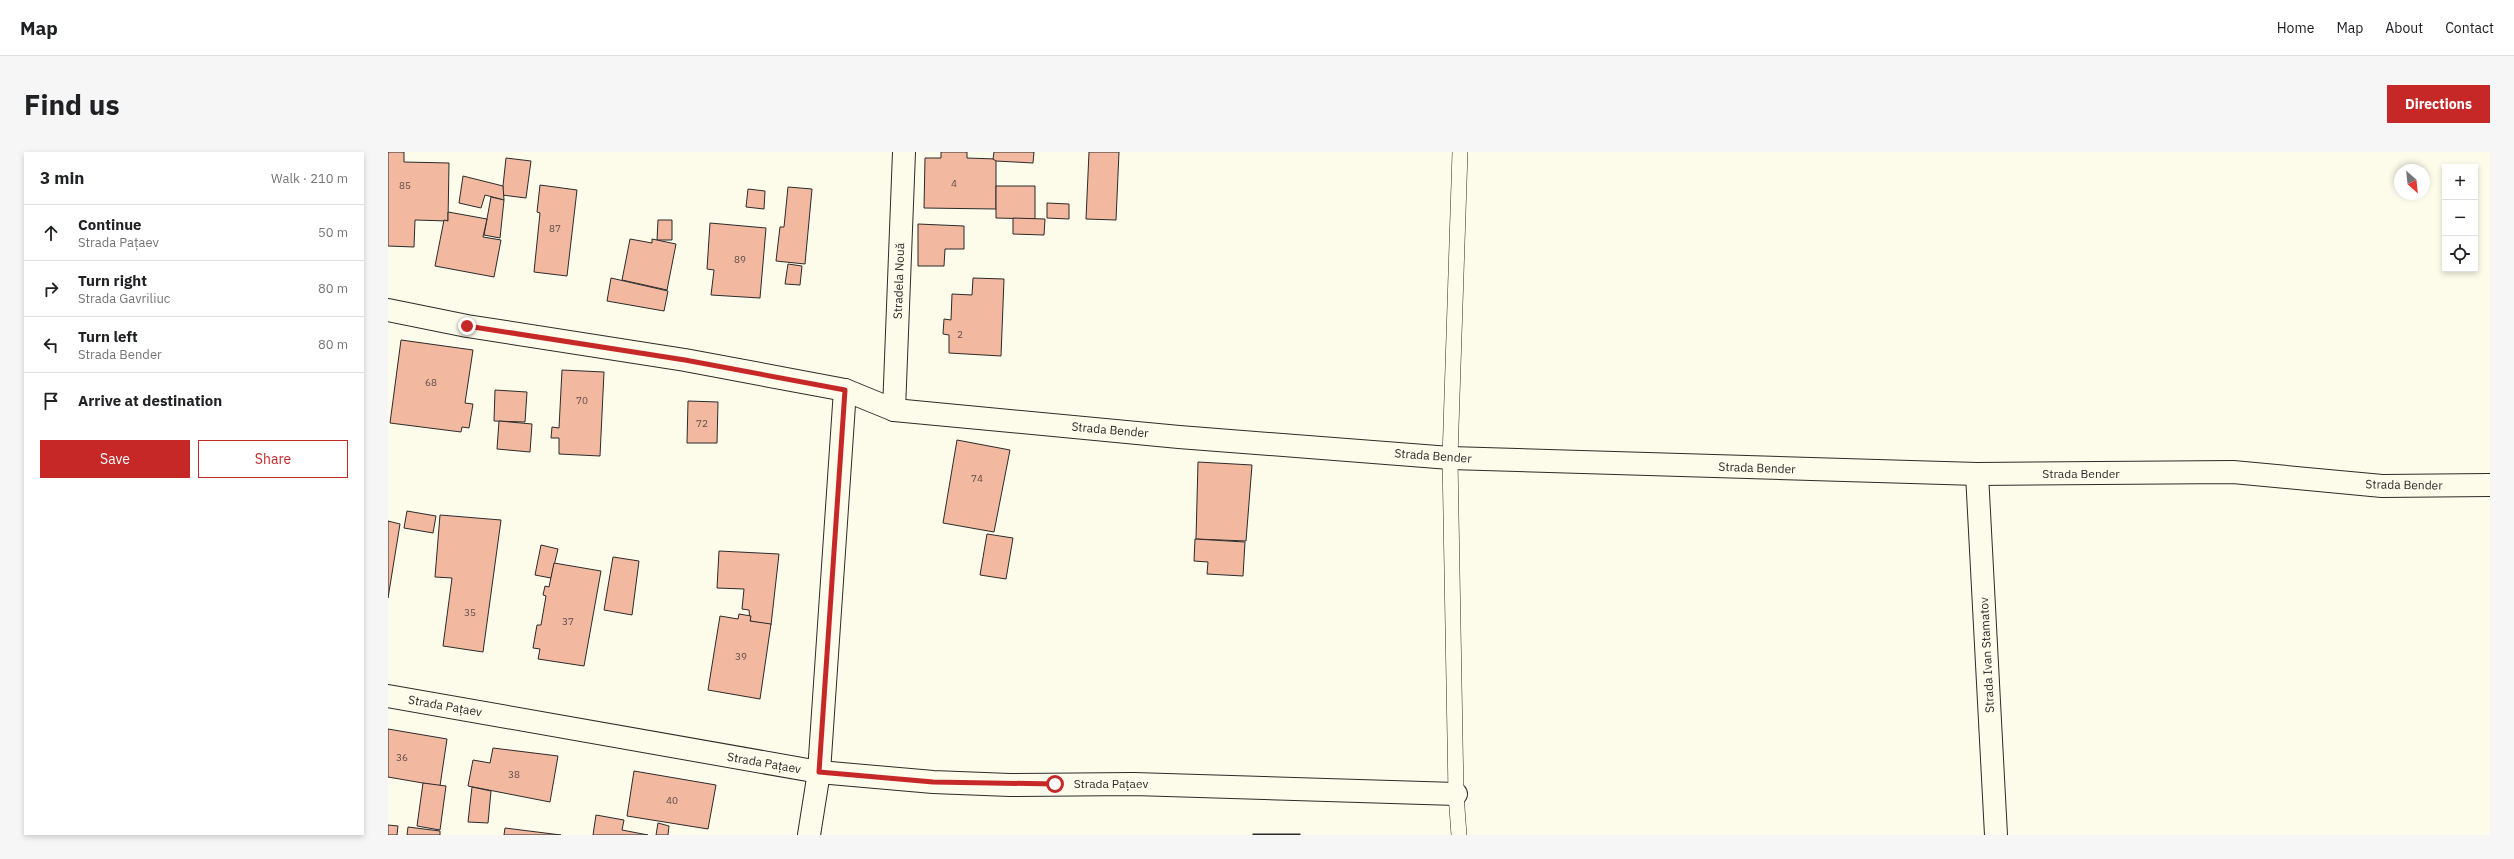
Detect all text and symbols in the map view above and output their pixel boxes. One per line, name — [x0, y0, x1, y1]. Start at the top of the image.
text: Map — [20, 16, 58, 40]
text: Home — [2277, 19, 2314, 37]
text: Map — [2336, 19, 2363, 37]
text: About — [2385, 19, 2423, 37]
text: Contact — [2445, 19, 2494, 37]
button: Directions — [2387, 85, 2490, 123]
text: Find us — [24, 86, 120, 123]
north arrow — [2394, 164, 2430, 200]
map controls — [2442, 164, 2478, 272]
button: + — [2442, 164, 2478, 200]
text: 3 min — [40, 167, 84, 189]
text: Walk · 210 m — [271, 170, 348, 187]
house number: 4 — [951, 177, 957, 190]
house number: 85 — [399, 179, 411, 192]
button: − — [2442, 200, 2478, 236]
text: Continue — [78, 215, 142, 234]
icon: ahead — [40, 222, 62, 244]
house number: 87 — [549, 222, 561, 235]
text: 50 m — [318, 224, 348, 241]
text: Strada Pațaev — [78, 234, 159, 251]
button: locate — [2442, 236, 2478, 272]
street label: Stradela Nouă — [890, 242, 907, 319]
house number: 89 — [734, 253, 746, 266]
text: Turn right — [78, 271, 147, 290]
icon: right — [40, 278, 62, 300]
text: 80 m — [318, 280, 348, 297]
text: Strada Gavriliuc — [78, 290, 170, 307]
route end — [458, 317, 476, 335]
text: Turn left — [78, 327, 138, 346]
house number: 2 — [957, 328, 963, 341]
icon: left — [40, 334, 62, 356]
text: 80 m — [318, 336, 348, 353]
text: Strada Bender — [78, 346, 162, 363]
house number: 68 — [425, 376, 437, 389]
icon: arrive — [40, 390, 62, 412]
text: Arrive at destination — [78, 391, 222, 410]
house number: 70 — [576, 394, 588, 407]
house number: 72 — [696, 417, 708, 430]
street label: Strada Bender — [1071, 419, 1150, 440]
button: Save — [40, 440, 190, 478]
button: Share — [198, 440, 348, 478]
street label: Strada Bender — [1394, 445, 1473, 466]
street label: Strada Bender — [1718, 459, 1797, 476]
street label: Strada Bender — [2042, 466, 2120, 481]
house number: 74 — [971, 472, 983, 485]
street label: Strada Bender — [2365, 476, 2443, 493]
street label: Strada Ivan Stamatov — [1976, 597, 1997, 713]
house number: 35 — [464, 606, 476, 619]
house number: 37 — [562, 615, 574, 628]
house number: 39 — [735, 650, 747, 663]
street label: Strada Pațaev — [407, 692, 483, 719]
street label: Strada Pațaev — [726, 749, 802, 776]
house number: 36 — [396, 751, 408, 764]
house number: 38 — [508, 768, 520, 781]
route start — [1046, 775, 1064, 793]
street label: Strada Pațaev — [1074, 776, 1148, 791]
house number: 40 — [666, 794, 678, 807]

